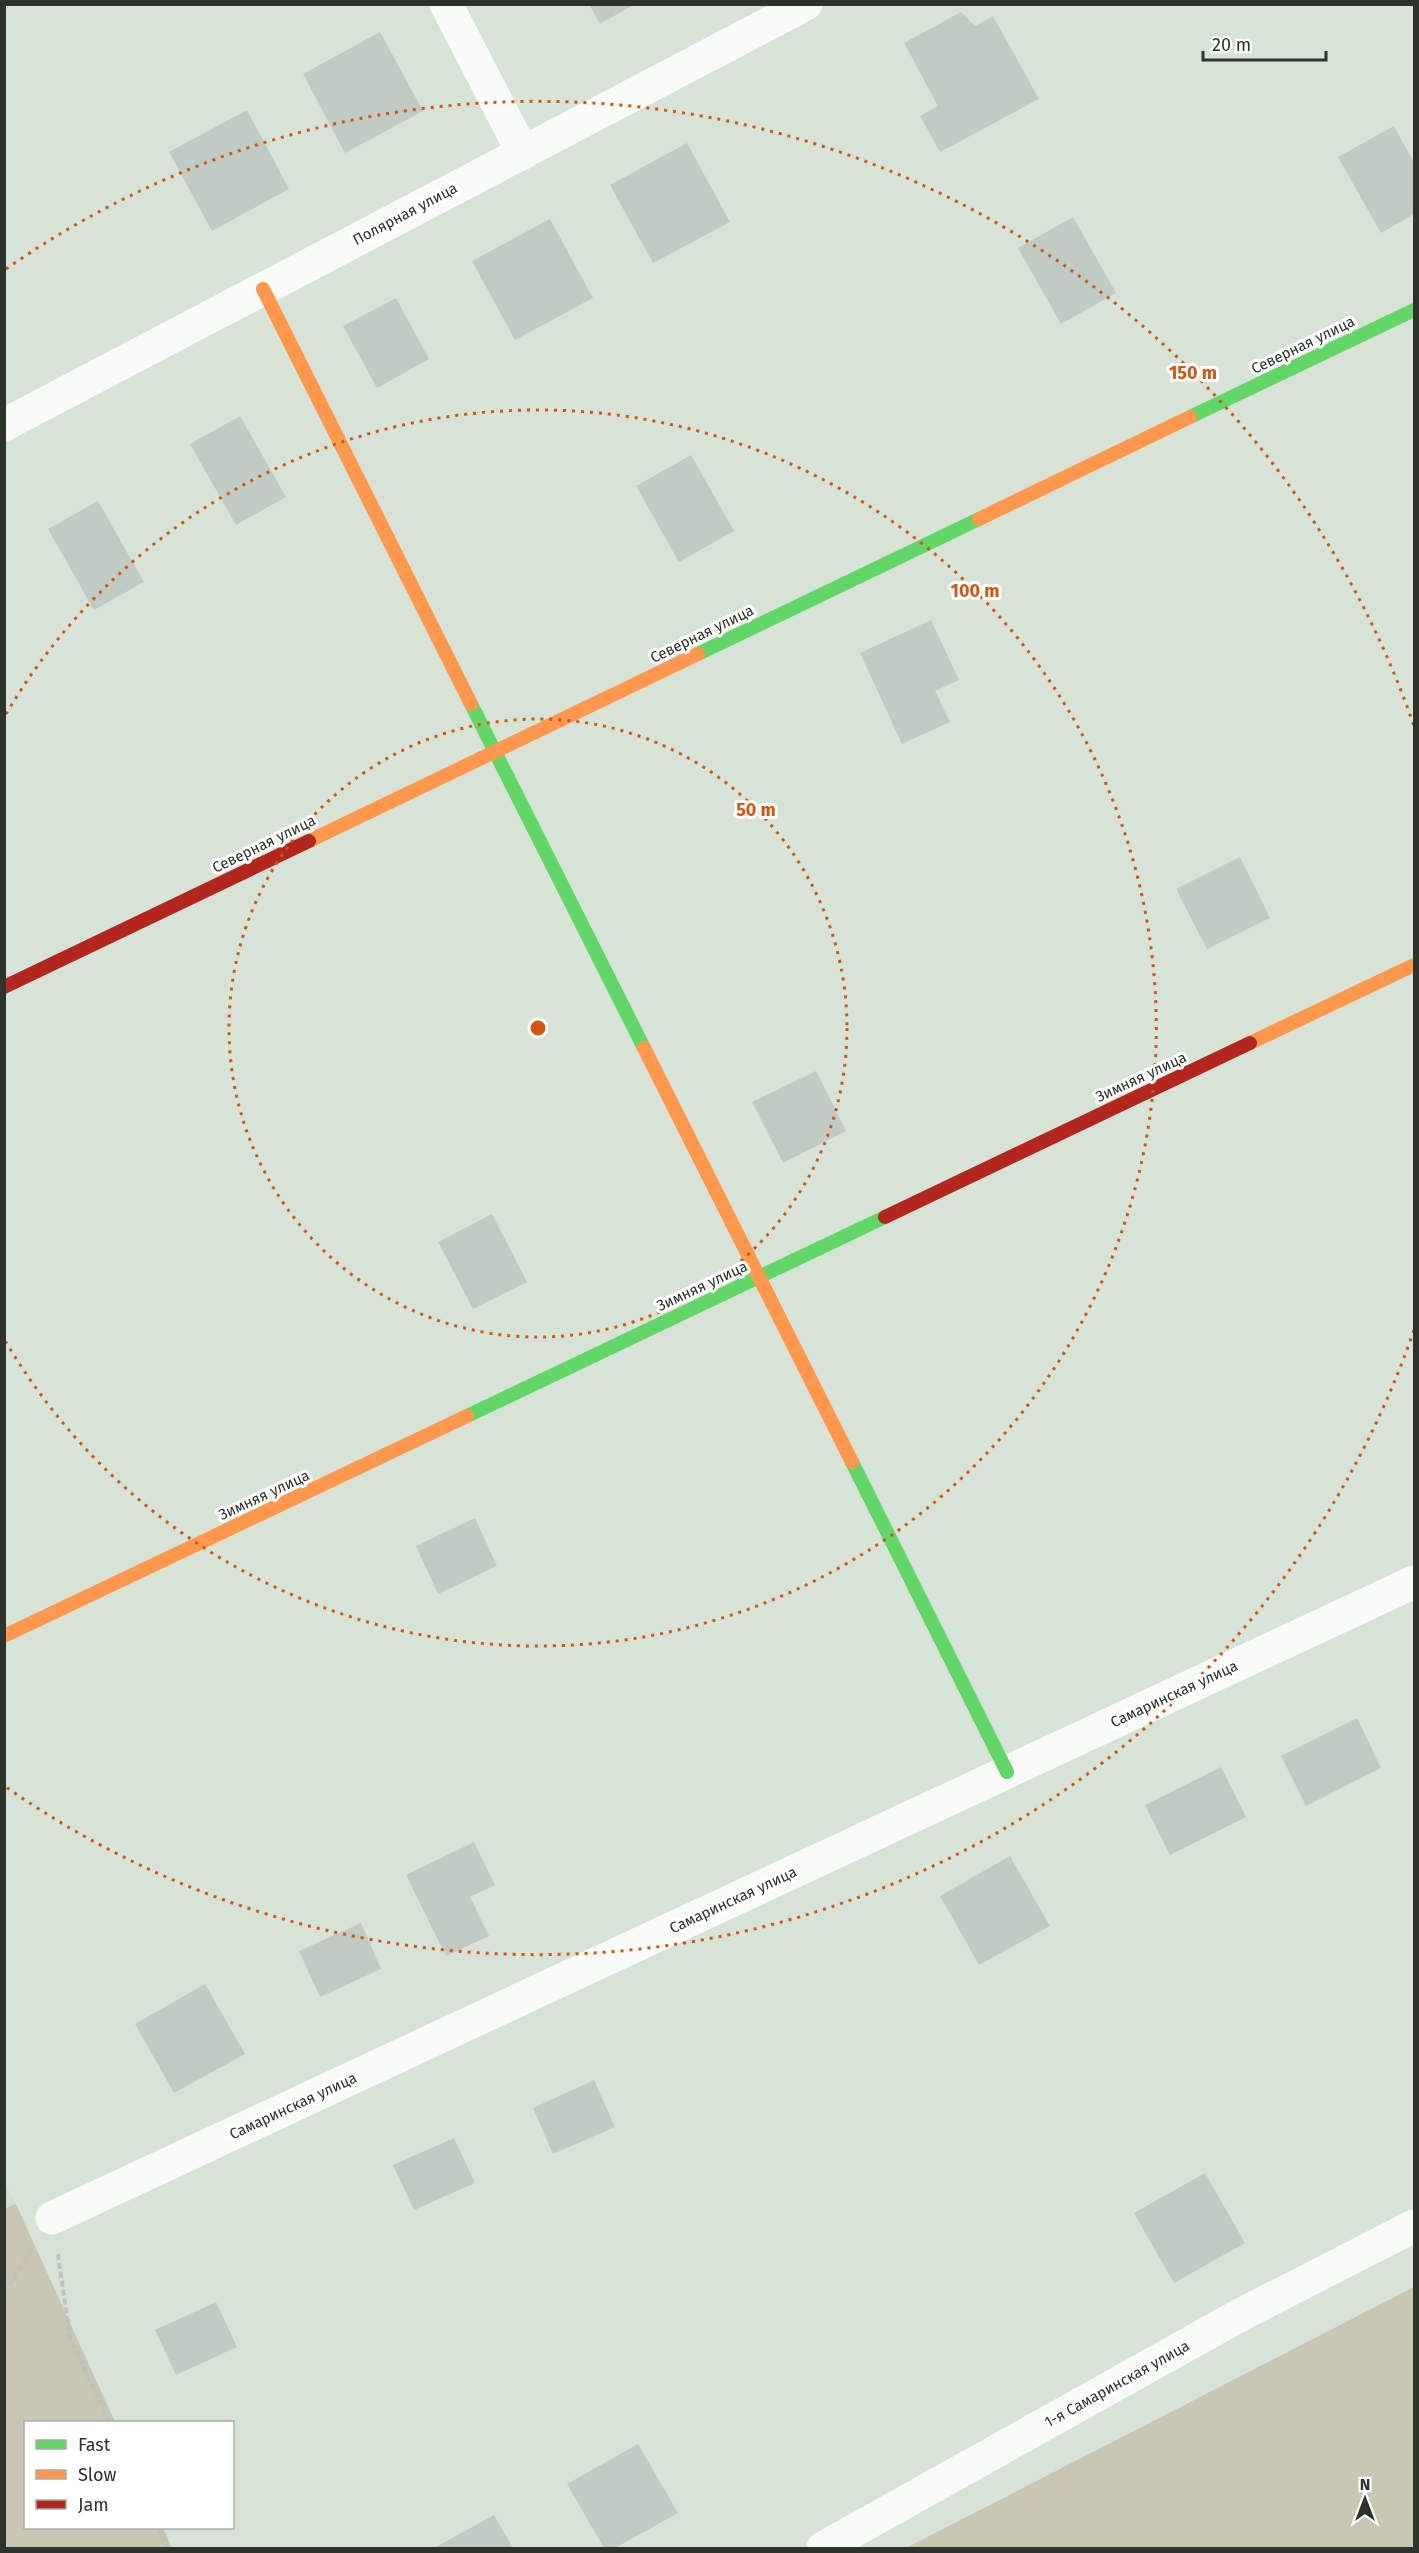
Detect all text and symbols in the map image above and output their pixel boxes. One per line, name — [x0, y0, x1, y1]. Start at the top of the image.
scale bar — [1203, 24, 1326, 62]
text: 20 m — [1212, 34, 1251, 56]
street label: Полярная улица — [350, 179, 460, 249]
street label: Северная улица — [1248, 312, 1358, 378]
text: 150 m — [1169, 362, 1217, 384]
text: 100 m — [951, 580, 999, 602]
street label: Северная улица — [647, 601, 757, 667]
text: 50 m — [736, 799, 776, 821]
street label: Северная улица — [209, 811, 319, 877]
centre of rings — [528, 1018, 548, 1038]
street label: Зимняя улица — [1093, 1048, 1189, 1106]
street label: Зимняя улица — [654, 1257, 750, 1315]
street label: Зимняя улица — [216, 1466, 312, 1524]
street label: Самаринская улица — [1107, 1657, 1241, 1731]
street label: Самаринская улица — [666, 1863, 800, 1937]
street label: Самаринская улица — [226, 2069, 360, 2143]
street label: 1-я Самаринская улица — [1041, 2337, 1193, 2431]
legend — [24, 2421, 234, 2529]
text: Fast — [78, 2434, 111, 2456]
text: Slow — [78, 2464, 117, 2486]
north arrow — [1335, 2469, 1395, 2529]
text: N — [1360, 2475, 1370, 2494]
text: Jam — [78, 2494, 109, 2516]

